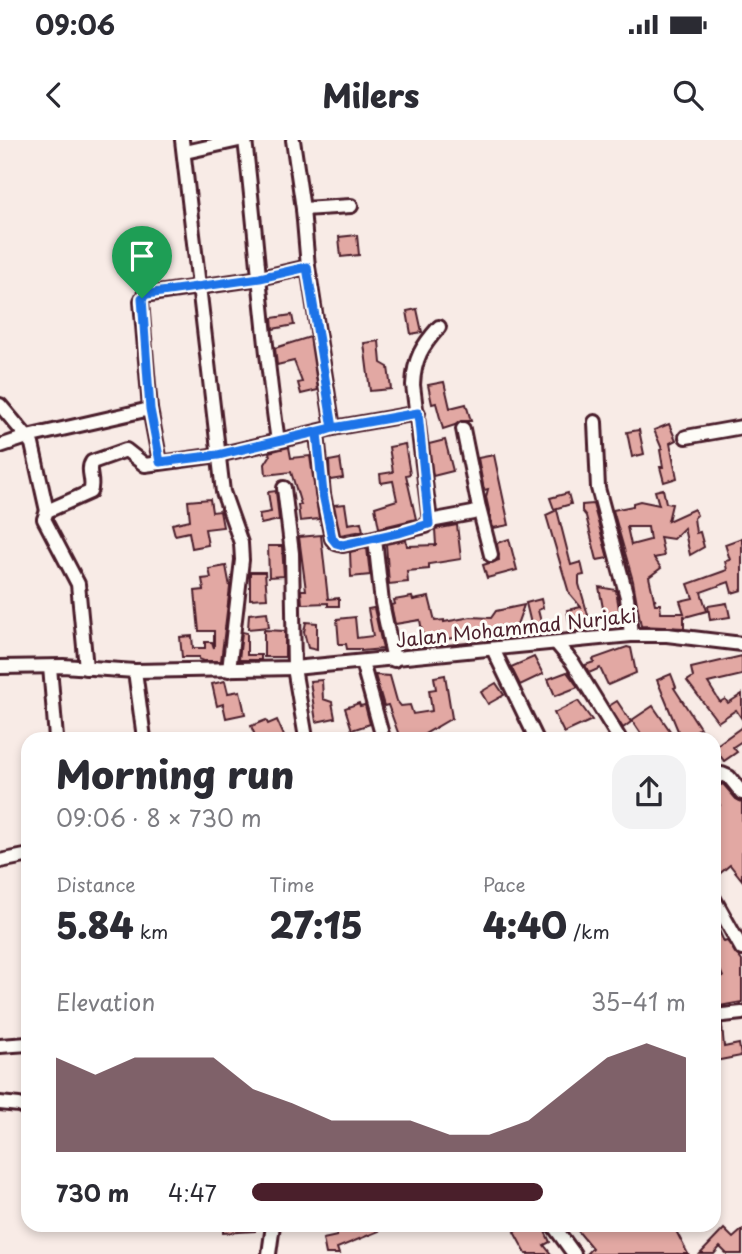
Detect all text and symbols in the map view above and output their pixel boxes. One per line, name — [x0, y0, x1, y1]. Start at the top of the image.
text: 09:06 — [35, 5, 115, 44]
text: Milers — [323, 71, 419, 119]
icon: back — [35, 76, 73, 114]
icon: search — [669, 76, 707, 114]
pin — [112, 226, 172, 298]
icon: arrive — [123, 237, 161, 275]
street label: Jalan Mohammad Nurjaki — [394, 600, 638, 654]
text: Morning run — [56, 745, 294, 802]
button: share — [612, 755, 686, 829]
text: 09:06 · 8 × 730 m — [56, 800, 262, 835]
text: Distance — [56, 870, 136, 898]
text: Time — [269, 870, 314, 898]
text: Pace — [483, 870, 526, 898]
text: 5.84 — [56, 898, 133, 951]
text: 27:15 — [269, 898, 363, 951]
text: 4:40 — [483, 898, 567, 951]
text: km — [133, 917, 168, 945]
text: /km — [567, 917, 610, 945]
text: Elevation — [56, 984, 155, 1019]
text: 35–41 m — [591, 984, 686, 1019]
text: 730 m — [56, 1175, 129, 1210]
text: 4:47 — [168, 1175, 217, 1210]

